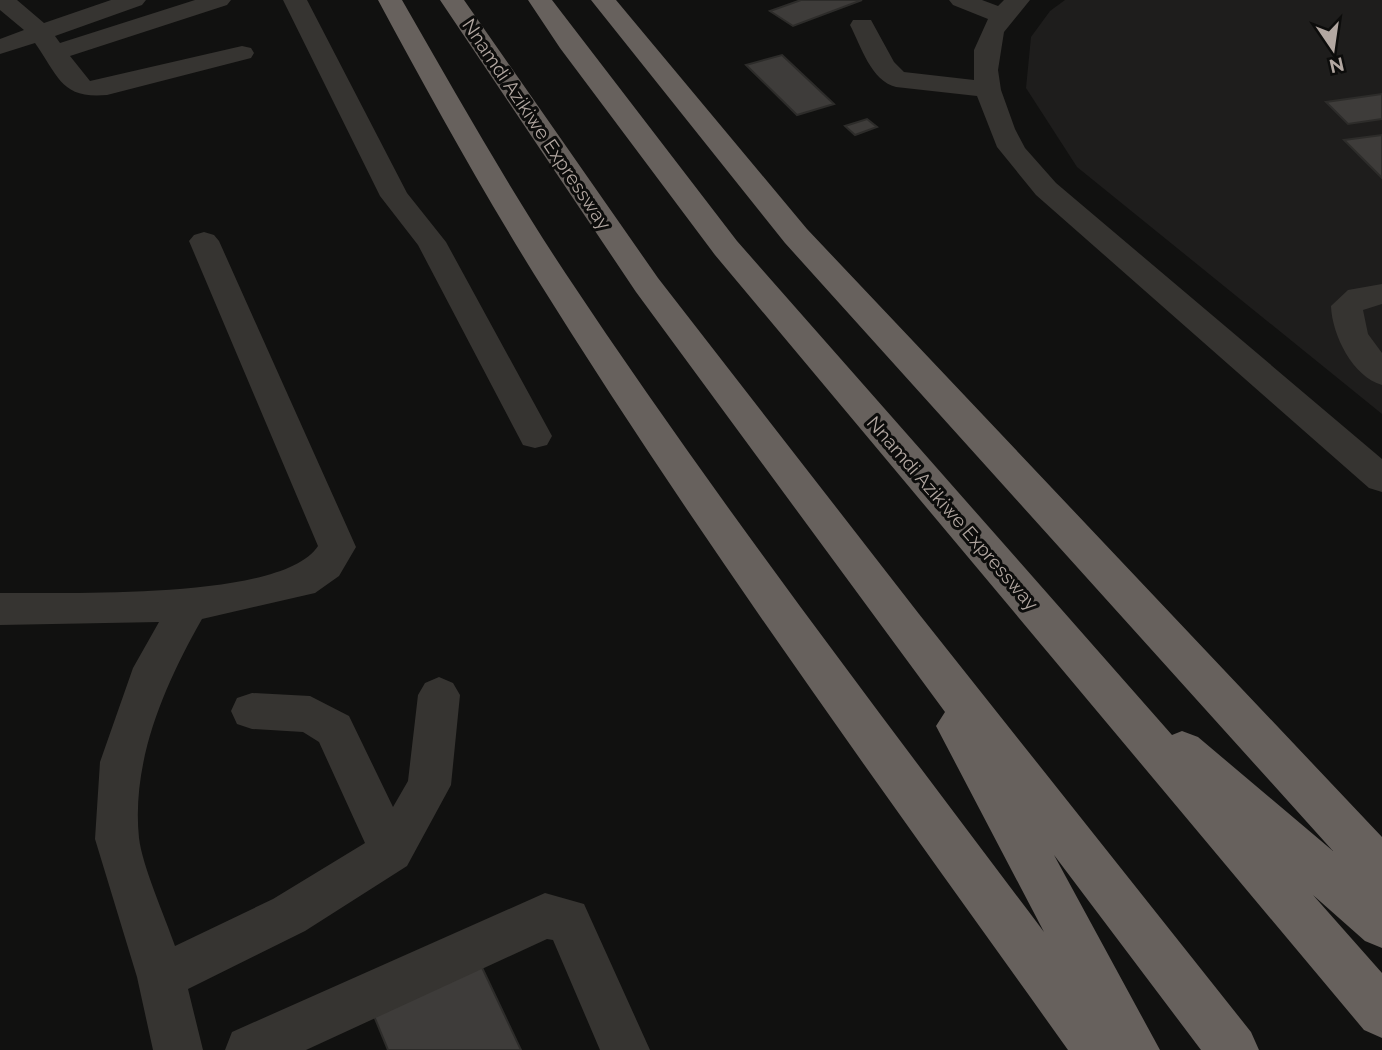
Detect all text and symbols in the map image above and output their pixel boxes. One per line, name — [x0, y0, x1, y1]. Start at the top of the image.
street label: Nnamdi Azikiwe Expressway — [458, 14, 616, 234]
north arrow — [1298, 14, 1368, 84]
text: N — [1327, 53, 1346, 78]
street label: Nnamdi Azikiwe Expressway — [863, 412, 1043, 614]

